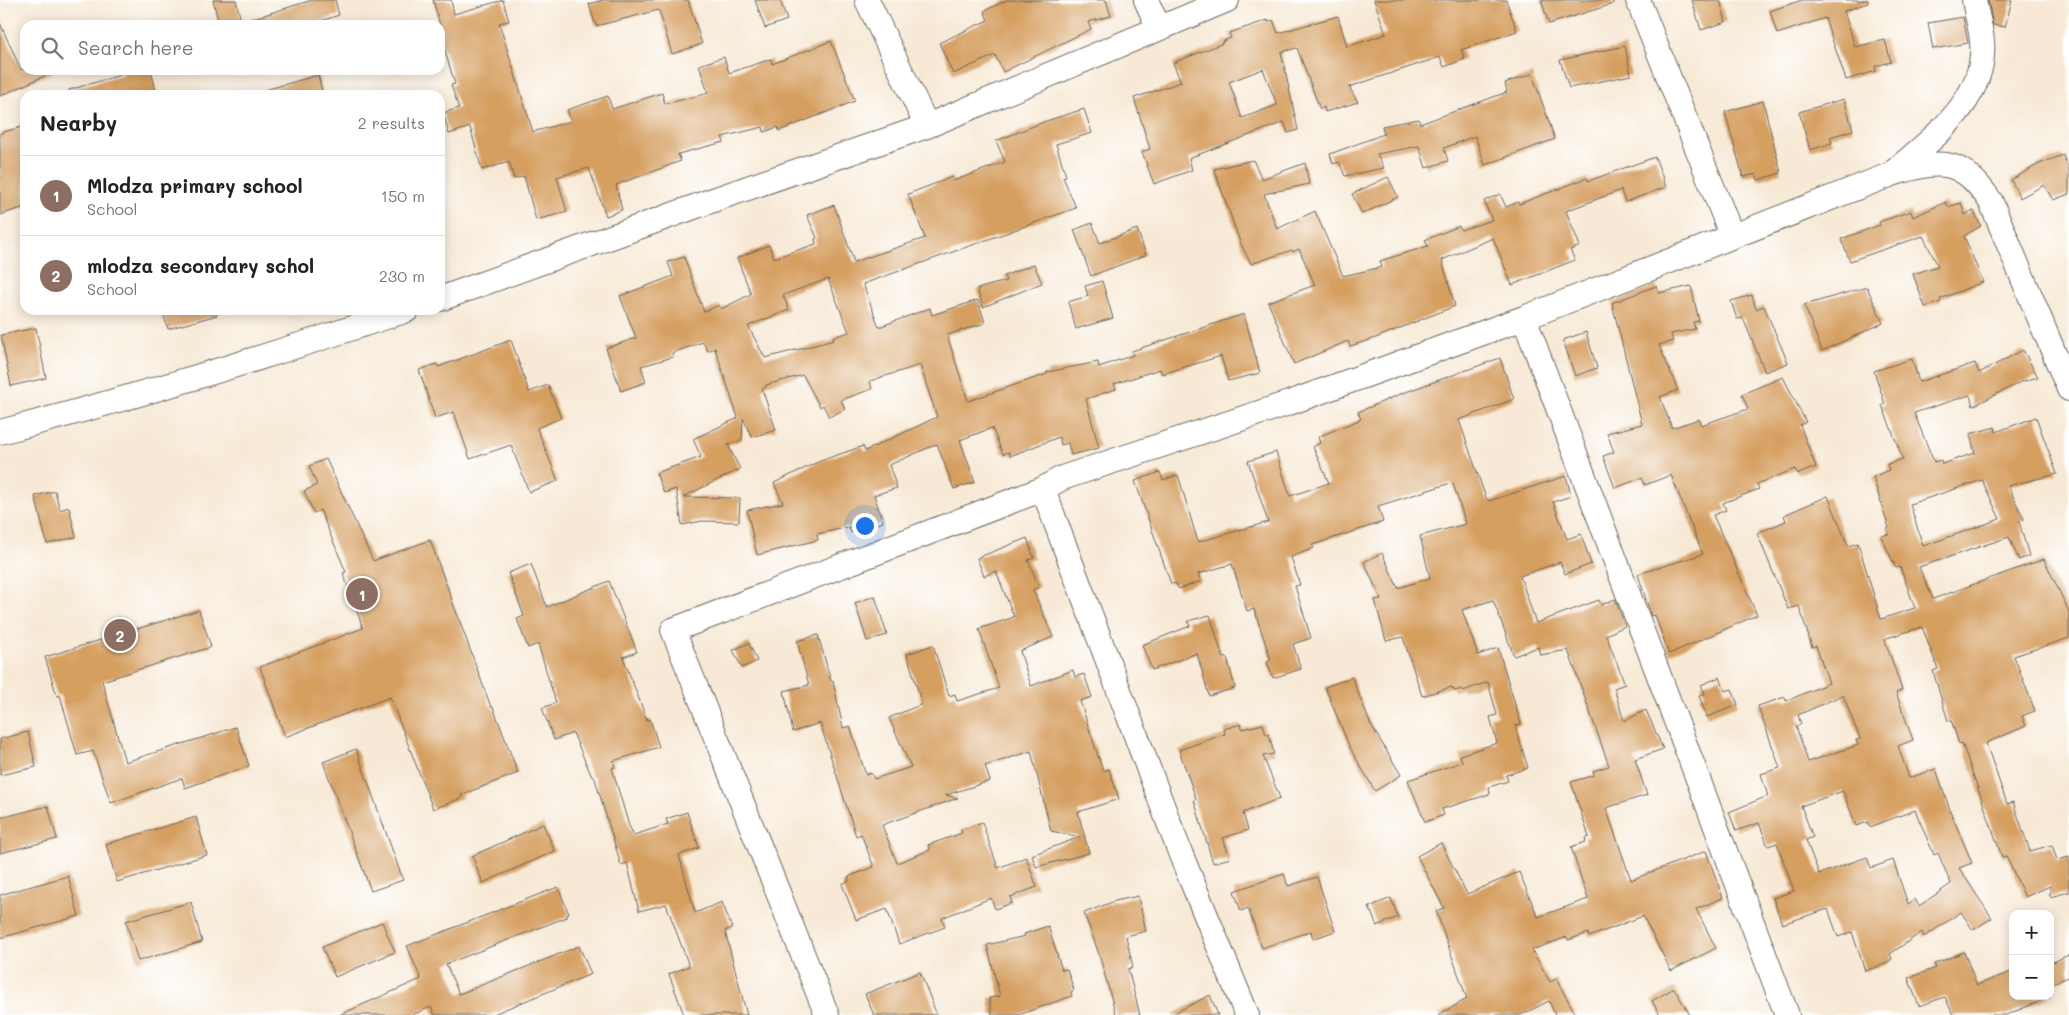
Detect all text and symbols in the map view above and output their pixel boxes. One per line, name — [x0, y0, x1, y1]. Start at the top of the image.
search box — [20, 20, 445, 75]
icon: search — [38, 34, 66, 62]
text: Search here — [78, 35, 194, 60]
text: Nearby — [40, 109, 117, 136]
text: 2 results — [358, 112, 425, 133]
text: Mlodza primary school — [87, 173, 303, 198]
text: 1 — [52, 185, 60, 206]
text: 150 m — [381, 185, 425, 206]
text: School — [87, 198, 137, 219]
text: mlodza secondary schol — [87, 253, 314, 278]
text: 2 — [52, 265, 60, 286]
text: 230 m — [379, 265, 425, 286]
text: School — [87, 278, 137, 299]
your location — [852, 513, 878, 539]
pin: 1 — [346, 575, 378, 613]
pin: 2 — [104, 616, 136, 654]
map controls — [2009, 910, 2054, 1000]
button: + — [2009, 910, 2054, 955]
button: − — [2009, 955, 2054, 1000]

